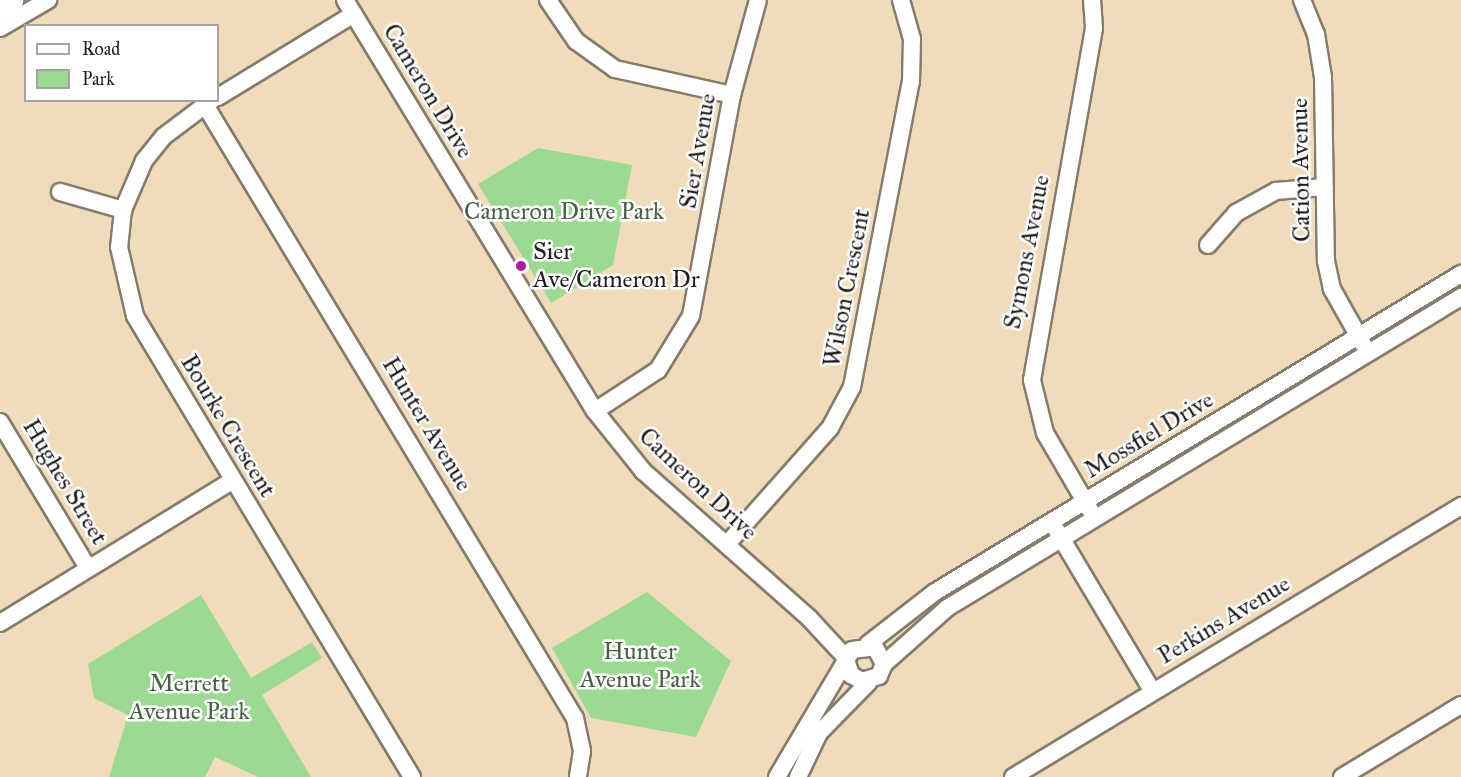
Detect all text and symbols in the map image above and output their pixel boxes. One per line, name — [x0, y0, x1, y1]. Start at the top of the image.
street label: Cameron Drive — [377, 19, 479, 163]
legend — [24, 24, 219, 102]
text: Road — [82, 38, 120, 60]
text: Park — [82, 68, 115, 90]
street label: Sier Avenue — [674, 91, 722, 211]
street label: Cation Avenue — [1285, 98, 1317, 242]
street label: Symons Avenue — [998, 173, 1056, 331]
park label: Cameron Drive Park — [464, 198, 664, 226]
street label: Wilson Crescent — [818, 206, 876, 370]
place label: Sier Ave/Cameron Dr — [533, 238, 700, 294]
marker: Sier Ave/Cameron Dr — [514, 259, 528, 273]
street label: Bourke Crescent — [174, 349, 282, 503]
street label: Hunter Avenue — [376, 352, 478, 496]
street label: Mossfiel Drive — [1079, 385, 1219, 485]
street label: Hughes Street — [16, 414, 114, 550]
street label: Cameron Drive — [633, 422, 763, 546]
street label: Perkins Avenue — [1153, 569, 1295, 671]
park label: Hunter Avenue Park — [580, 638, 700, 694]
park label: Merrett Avenue Park — [129, 670, 249, 726]

